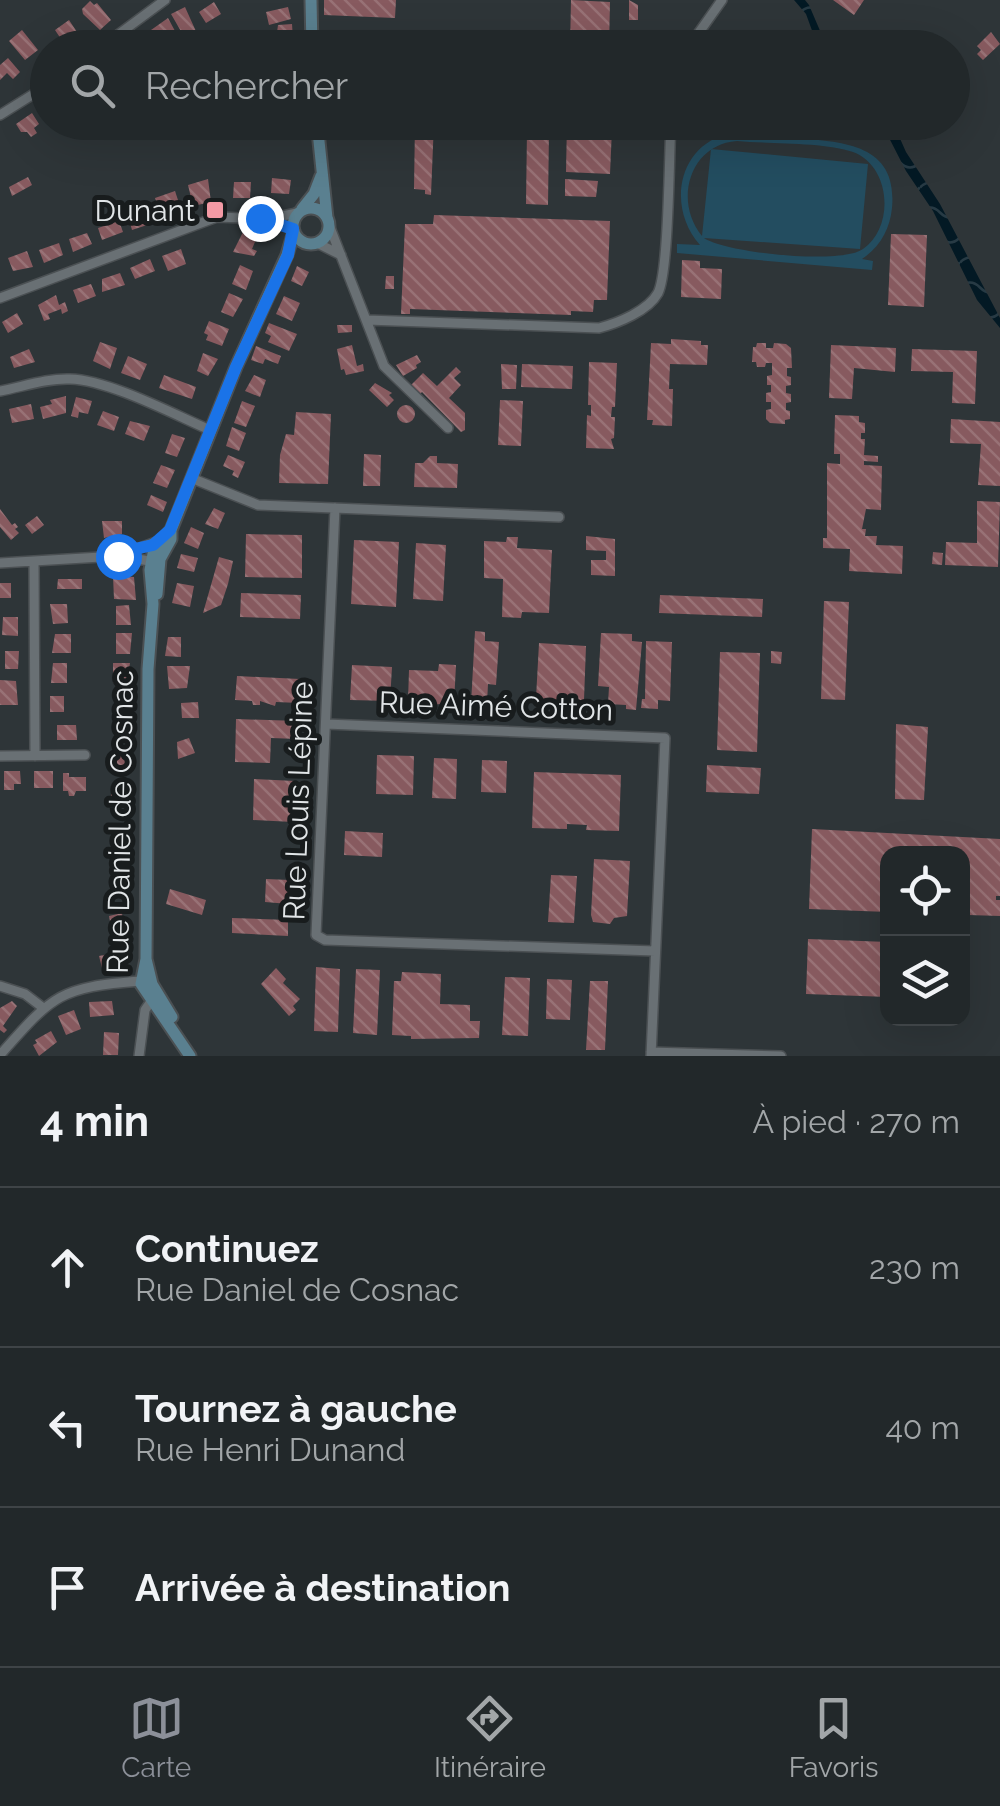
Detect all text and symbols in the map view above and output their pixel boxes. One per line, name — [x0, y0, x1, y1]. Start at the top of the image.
search box — [30, 30, 970, 140]
icon: search — [65, 58, 120, 113]
text: Rechercher — [145, 63, 348, 108]
place label: Dunant — [95, 193, 195, 228]
route end — [238, 196, 284, 242]
marker: Dunant — [204, 199, 226, 221]
route start — [96, 534, 142, 580]
street label: Rue Daniel de Cosnac — [100, 670, 140, 974]
street label: Rue Louis Lépine — [276, 681, 320, 921]
street label: Rue Aimé Cotton — [378, 684, 614, 728]
map controls — [880, 846, 970, 1026]
button: locate — [880, 846, 970, 936]
button: layers — [880, 936, 970, 1026]
text: 4 min — [40, 1097, 149, 1146]
text: À pied · 270 m — [753, 1103, 960, 1140]
text: Continuez — [135, 1226, 319, 1271]
icon: ahead — [40, 1240, 95, 1295]
text: 230 m — [869, 1249, 960, 1286]
text: Rue Daniel de Cosnac — [135, 1271, 459, 1308]
text: Tournez à gauche — [135, 1386, 457, 1431]
icon: left — [40, 1400, 95, 1455]
text: 40 m — [885, 1409, 960, 1446]
text: Rue Henri Dunand — [135, 1431, 405, 1468]
icon: arrive — [40, 1560, 95, 1615]
text: Arrivée à destination — [135, 1565, 511, 1610]
tab: Carte — [121, 1691, 191, 1784]
tab: Itinéraire — [434, 1691, 546, 1784]
tab: Favoris — [789, 1691, 879, 1784]

